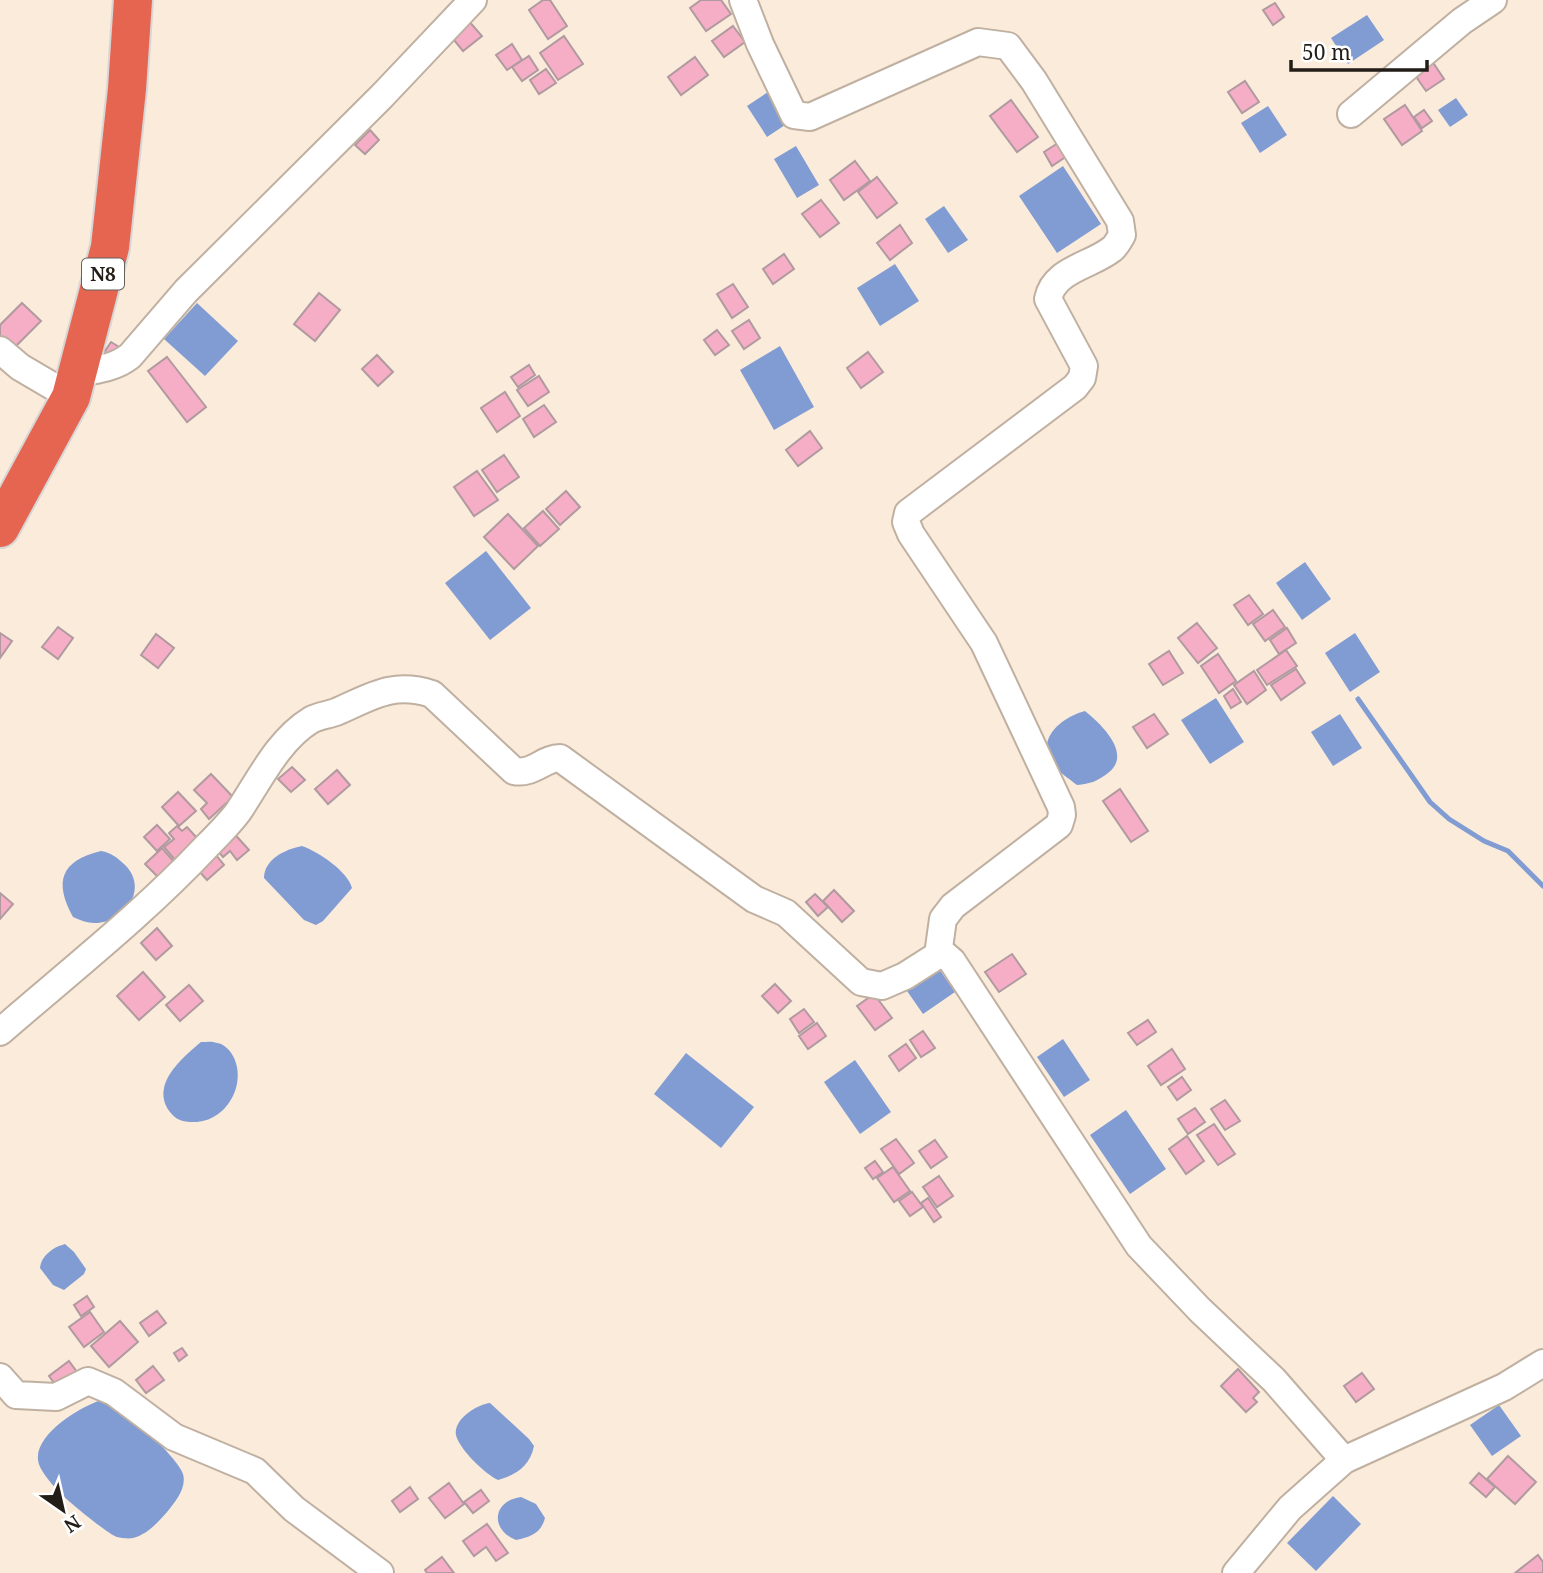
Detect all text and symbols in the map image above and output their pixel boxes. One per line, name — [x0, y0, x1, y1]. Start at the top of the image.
scale bar — [1291, 28, 1428, 72]
text: 50 m — [1302, 38, 1351, 66]
road number: N8 — [82, 258, 124, 290]
north arrow — [28, 1475, 98, 1545]
text: N — [59, 1509, 86, 1539]

